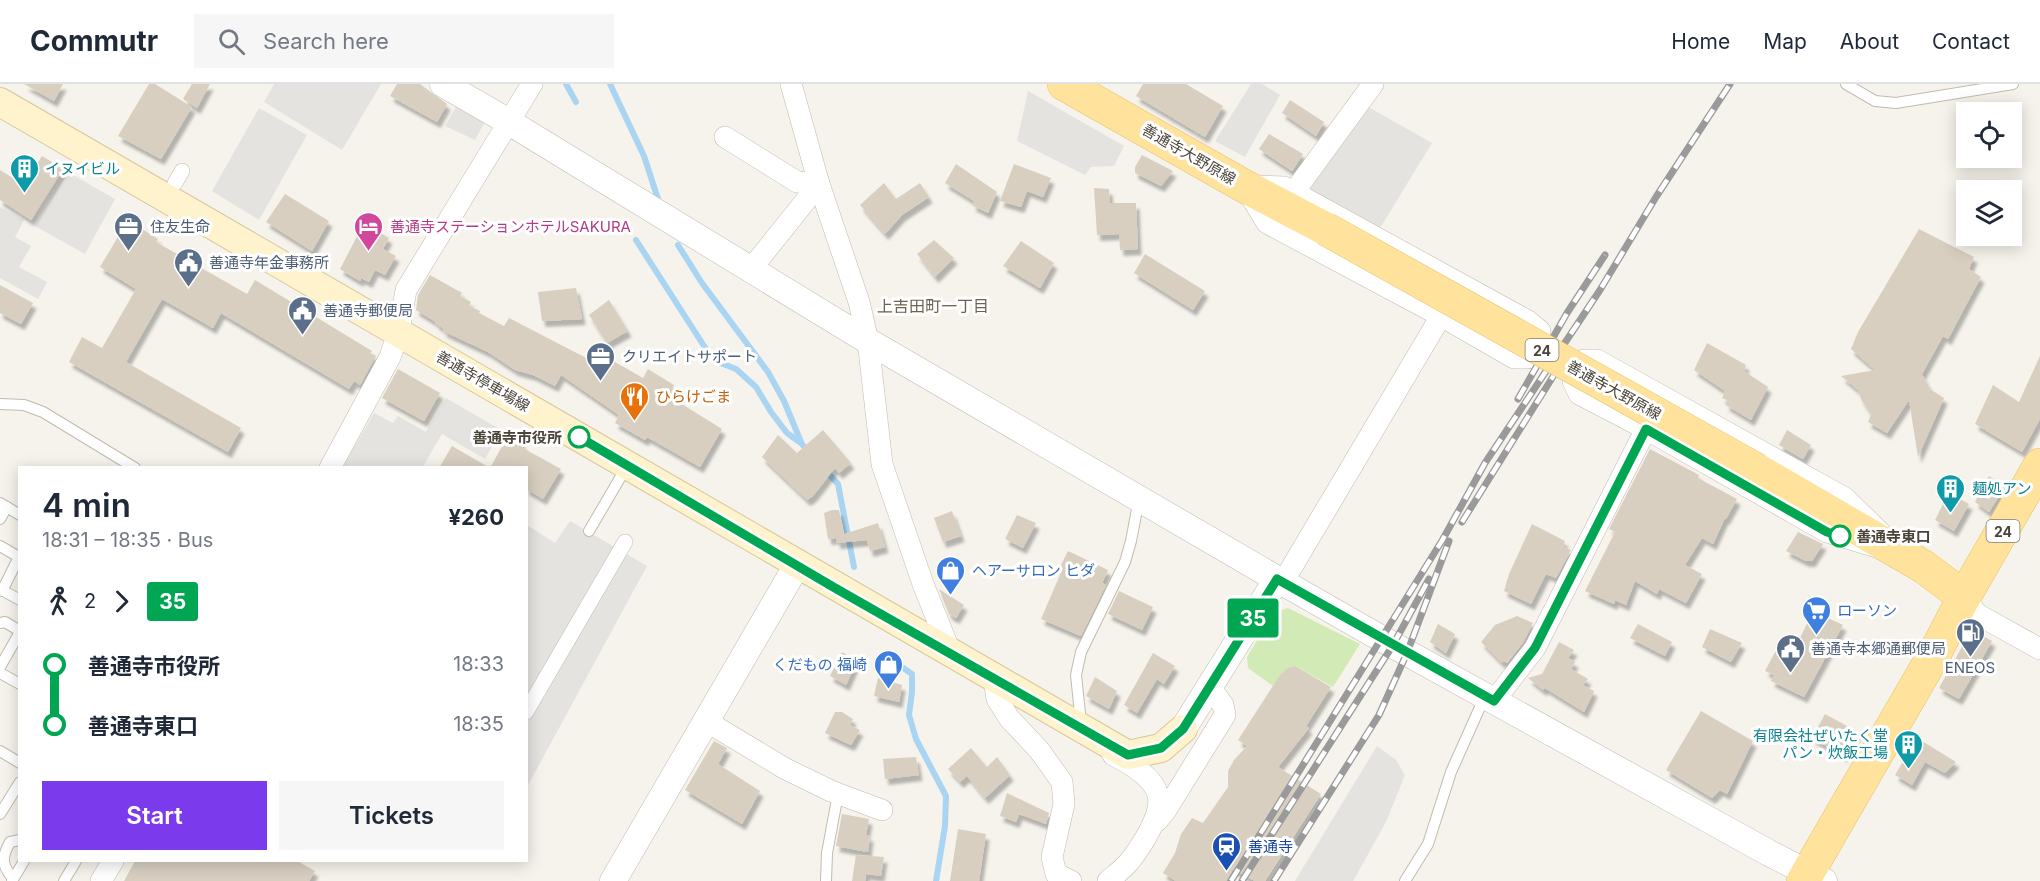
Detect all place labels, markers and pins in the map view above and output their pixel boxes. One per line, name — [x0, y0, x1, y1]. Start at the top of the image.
building icon: イヌイビル — [8, 152, 40, 194]
place label: イヌイビル — [45, 159, 120, 178]
office icon: 住友生命 — [113, 210, 145, 252]
hotel icon: 善通寺ステーションホテルSAKURA — [353, 210, 385, 252]
place label: 住友生命 — [150, 217, 210, 236]
place label: 善通寺ステーションホテルSAKURA — [390, 217, 631, 236]
public building icon: 善通寺年金事務所 — [172, 246, 204, 288]
place label: 善通寺年金事務所 — [209, 253, 329, 272]
public building icon: 善通寺郵便局 — [286, 294, 318, 336]
place label: 善通寺郵便局 — [323, 301, 413, 320]
office icon: クリエイトサポート — [585, 340, 617, 382]
place label: クリエイトサポート — [622, 347, 757, 366]
restaurant icon: ひらけごま — [619, 380, 651, 422]
place label: ひらけごま — [656, 387, 731, 406]
marker: 善通寺市役所 — [568, 426, 590, 448]
place label: 善通寺市役所 — [472, 428, 562, 447]
building icon: 麺処アン — [1935, 472, 1967, 514]
place label: 麺処アン — [1972, 479, 2031, 498]
marker: 善通寺東口 — [1829, 525, 1851, 547]
place label: 善通寺東口 — [1856, 527, 1931, 546]
shop icon: ヘアーサロン ヒダ — [935, 554, 967, 596]
place label: ヘアーサロン ヒダ — [972, 561, 1095, 580]
supermarket icon: ローソン — [1800, 594, 1832, 636]
place label: ローソン — [1837, 601, 1897, 620]
fuel station icon: ENEOS — [1954, 616, 1986, 658]
public building icon: 善通寺本郷通郵便局 — [1774, 632, 1806, 674]
place label: 善通寺本郷通郵便局 — [1811, 639, 1946, 658]
shop icon: くだもの 福崎 — [872, 648, 904, 690]
place label: くだもの 福崎 — [773, 655, 867, 674]
place label: ENEOS — [1945, 658, 1995, 677]
place label: 有限会社ぜいたく堂 パン・炊飯工場 — [1753, 726, 1888, 762]
building icon: 有限会社ぜいたく堂 パン・炊飯工場 — [1893, 728, 1925, 770]
station icon: 善通寺 — [1211, 830, 1243, 872]
place label: 善通寺 — [1248, 837, 1293, 856]

